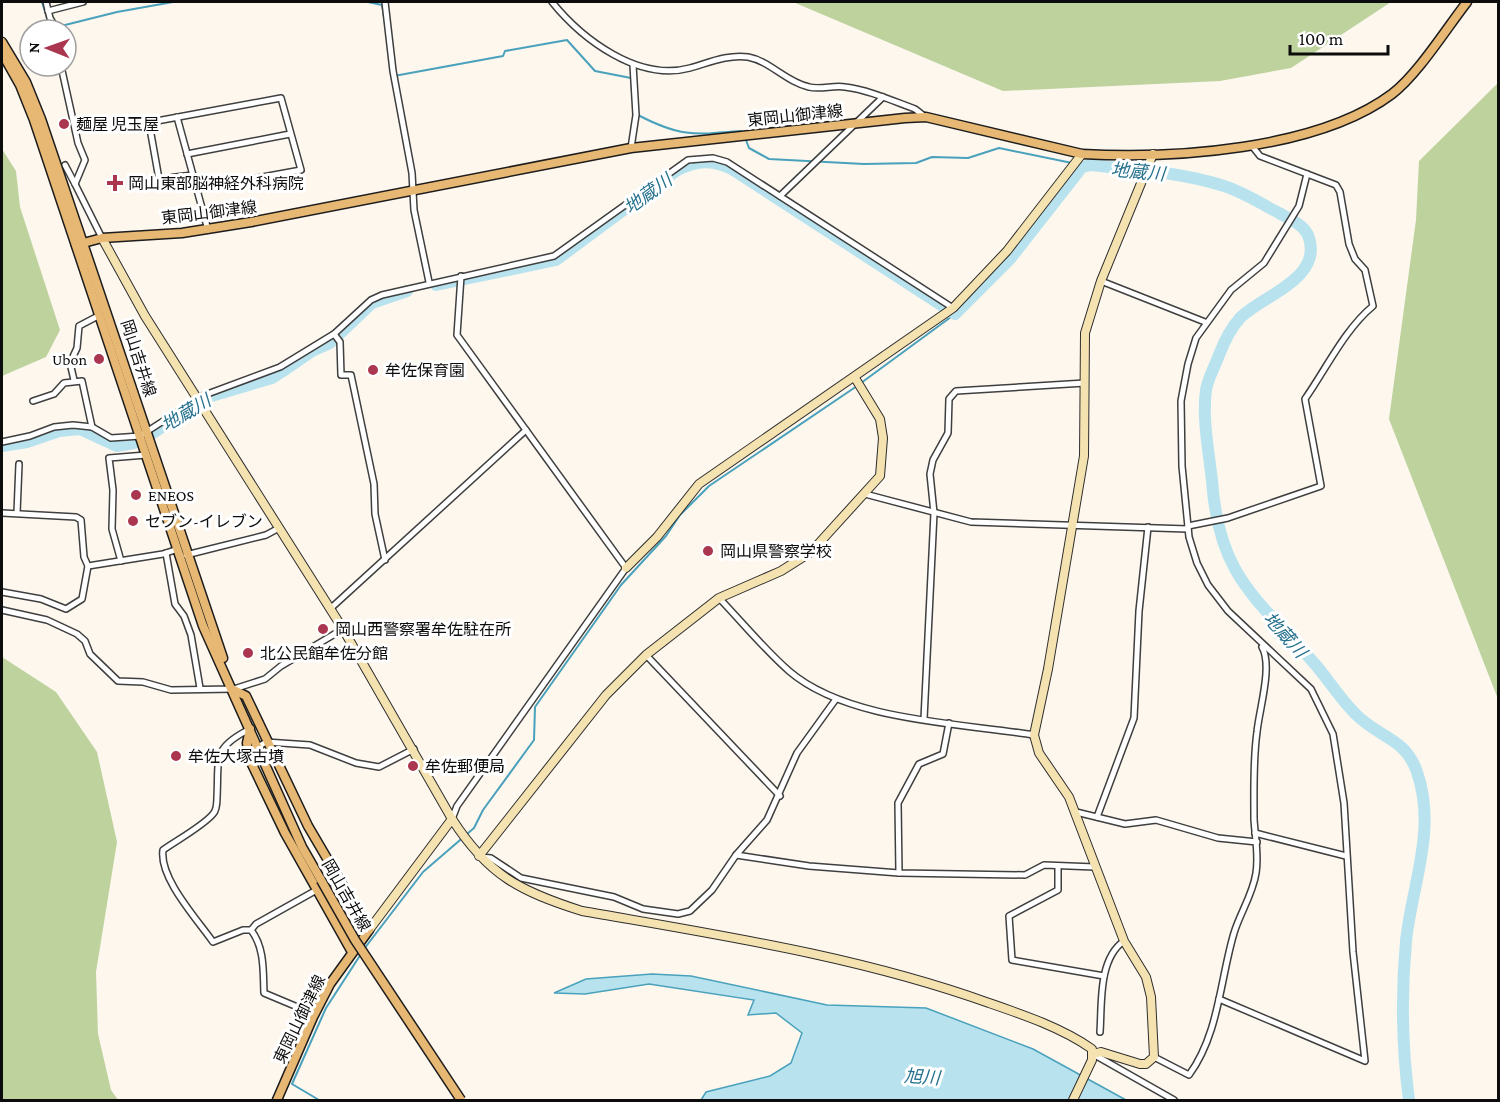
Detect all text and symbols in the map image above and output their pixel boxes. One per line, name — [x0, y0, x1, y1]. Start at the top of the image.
north arrow — [18, 18, 78, 78]
scale bar — [1290, 18, 1388, 56]
text: 100 m — [1299, 29, 1344, 49]
text: N — [25, 42, 42, 53]
street label: 東岡山御津線 — [746, 102, 844, 129]
place label: 麺屋 児玉屋 — [76, 116, 159, 133]
marker: 麺屋 児玉屋 — [57, 117, 71, 131]
water label: 地蔵川 — [1110, 160, 1168, 184]
water label: 地蔵川 — [620, 169, 677, 218]
marker: 岡山東部脳神経外科病院 — [106, 174, 124, 192]
place label: 岡山東部脳神経外科病院 — [128, 175, 304, 192]
street label: 東岡山御津線 — [160, 198, 258, 227]
street label: 岡山吉井線 — [118, 317, 159, 399]
place label: Ubon — [52, 351, 87, 368]
marker: Ubon — [92, 352, 106, 366]
place label: 牟佐保育園 — [385, 362, 465, 379]
marker: 牟佐保育園 — [366, 363, 380, 377]
water label: 地蔵川 — [158, 389, 216, 435]
place label: ENEOS — [148, 487, 194, 504]
marker: ENEOS — [129, 488, 143, 502]
place label: セブン-イレブン — [145, 513, 263, 530]
marker: セブン-イレブン — [126, 514, 140, 528]
place label: 岡山県警察学校 — [720, 543, 832, 560]
marker: 岡山県警察学校 — [701, 544, 715, 558]
water label: 地蔵川 — [1260, 608, 1312, 663]
place label: 岡山西警察署牟佐駐在所 — [335, 621, 511, 638]
marker: 岡山西警察署牟佐駐在所 — [316, 622, 330, 636]
place label: 北公民館牟佐分館 — [260, 645, 388, 662]
marker: 北公民館牟佐分館 — [241, 646, 255, 660]
place label: 牟佐大塚古墳 — [188, 748, 284, 765]
marker: 牟佐大塚古墳 — [169, 749, 183, 763]
place label: 牟佐郵便局 — [425, 758, 505, 775]
marker: 牟佐郵便局 — [406, 759, 420, 773]
street label: 岡山吉井線 — [319, 856, 374, 934]
street label: 東岡山御津線 — [271, 972, 328, 1066]
water label: 旭川 — [903, 1066, 943, 1088]

